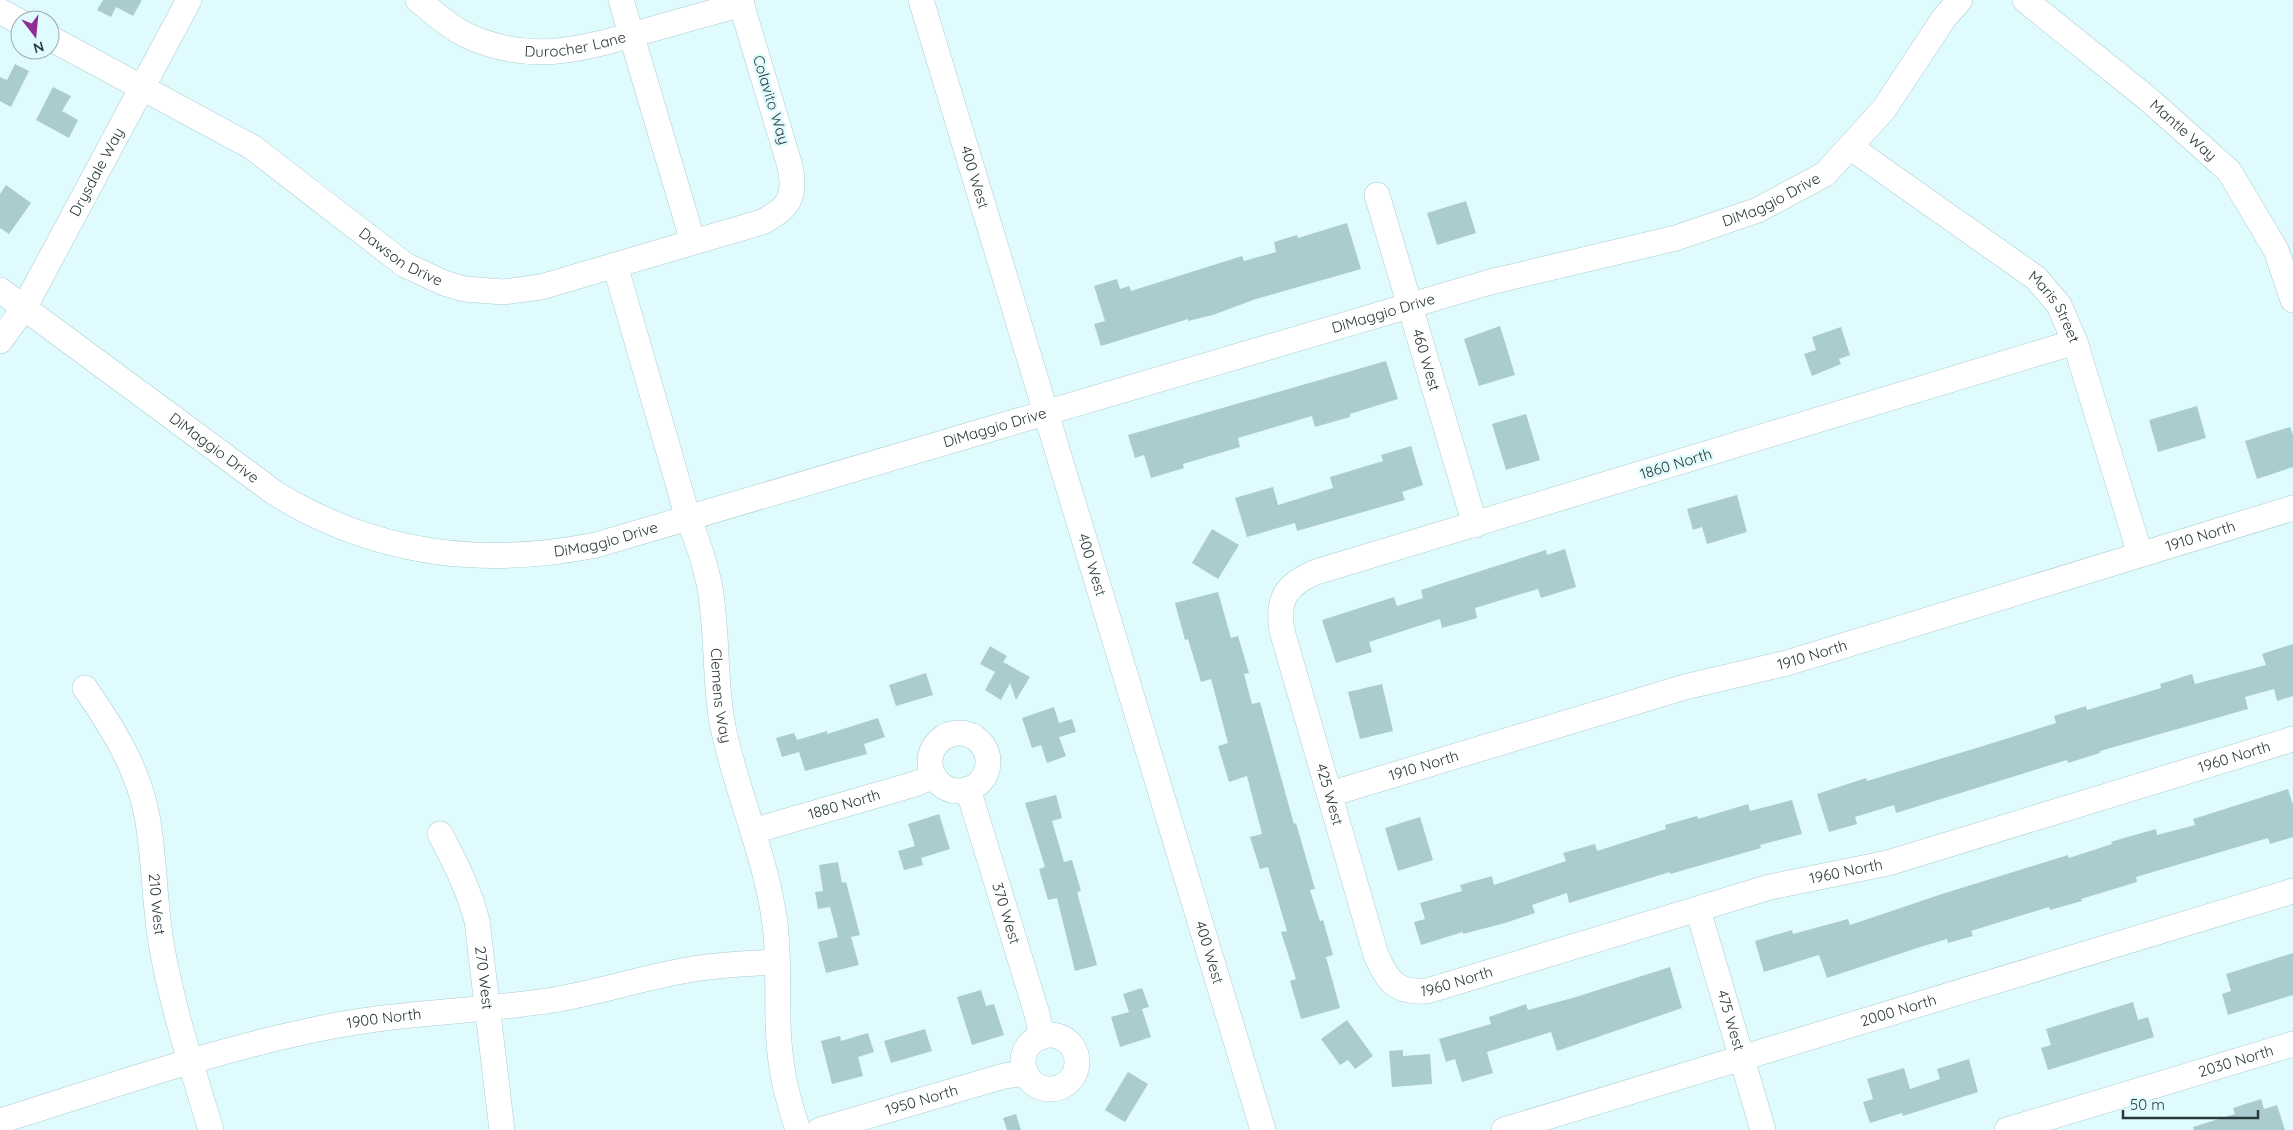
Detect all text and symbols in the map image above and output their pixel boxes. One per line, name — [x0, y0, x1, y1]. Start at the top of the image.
north arrow — [10, 10, 60, 60]
street label: Durocher Lane — [524, 27, 628, 61]
text: N — [31, 37, 46, 58]
street label: Colavito Way — [749, 53, 794, 147]
street label: Mantle Way — [2146, 95, 2221, 165]
street label: Drysdale Way — [65, 124, 128, 220]
street label: 400 West — [957, 143, 994, 211]
street label: DiMaggio Drive — [1719, 168, 1823, 231]
street label: Dawson Drive — [355, 223, 446, 290]
street label: Maris Street — [2025, 266, 2084, 346]
street label: DiMaggio Drive — [1329, 289, 1437, 337]
street label: 460 West — [1408, 326, 1445, 393]
street label: DiMaggio Drive — [941, 403, 1049, 451]
street label: DiMaggio Drive — [166, 408, 263, 487]
street label: 1860 North — [1638, 444, 1714, 483]
street label: 1910 North — [2163, 516, 2238, 555]
street label: DiMaggio Drive — [552, 517, 660, 561]
street label: 400 West — [1074, 531, 1111, 598]
street label: 1910 North — [1775, 635, 1849, 674]
street label: Clemens Way — [707, 648, 736, 745]
street label: 1960 North — [2196, 737, 2272, 776]
street label: 1910 North — [1386, 746, 1461, 785]
street label: 425 West — [1312, 761, 1348, 827]
street label: 1880 North — [806, 785, 882, 824]
street label: 1960 North — [1808, 854, 1884, 888]
street label: 210 West — [145, 873, 170, 936]
street label: 370 West — [988, 880, 1025, 946]
street label: 400 West — [1191, 918, 1228, 986]
street label: 270 West — [471, 945, 498, 1011]
street label: 1960 North — [1420, 962, 1495, 1000]
street label: 475 West — [1713, 988, 1749, 1053]
street label: 2000 North — [1858, 990, 1939, 1031]
street label: 1900 North — [345, 1004, 422, 1032]
street label: 2030 North — [2196, 1040, 2276, 1081]
street label: 1950 North — [883, 1080, 960, 1119]
scale bar — [2123, 1088, 2258, 1120]
text: 50 m — [2130, 1095, 2165, 1114]

